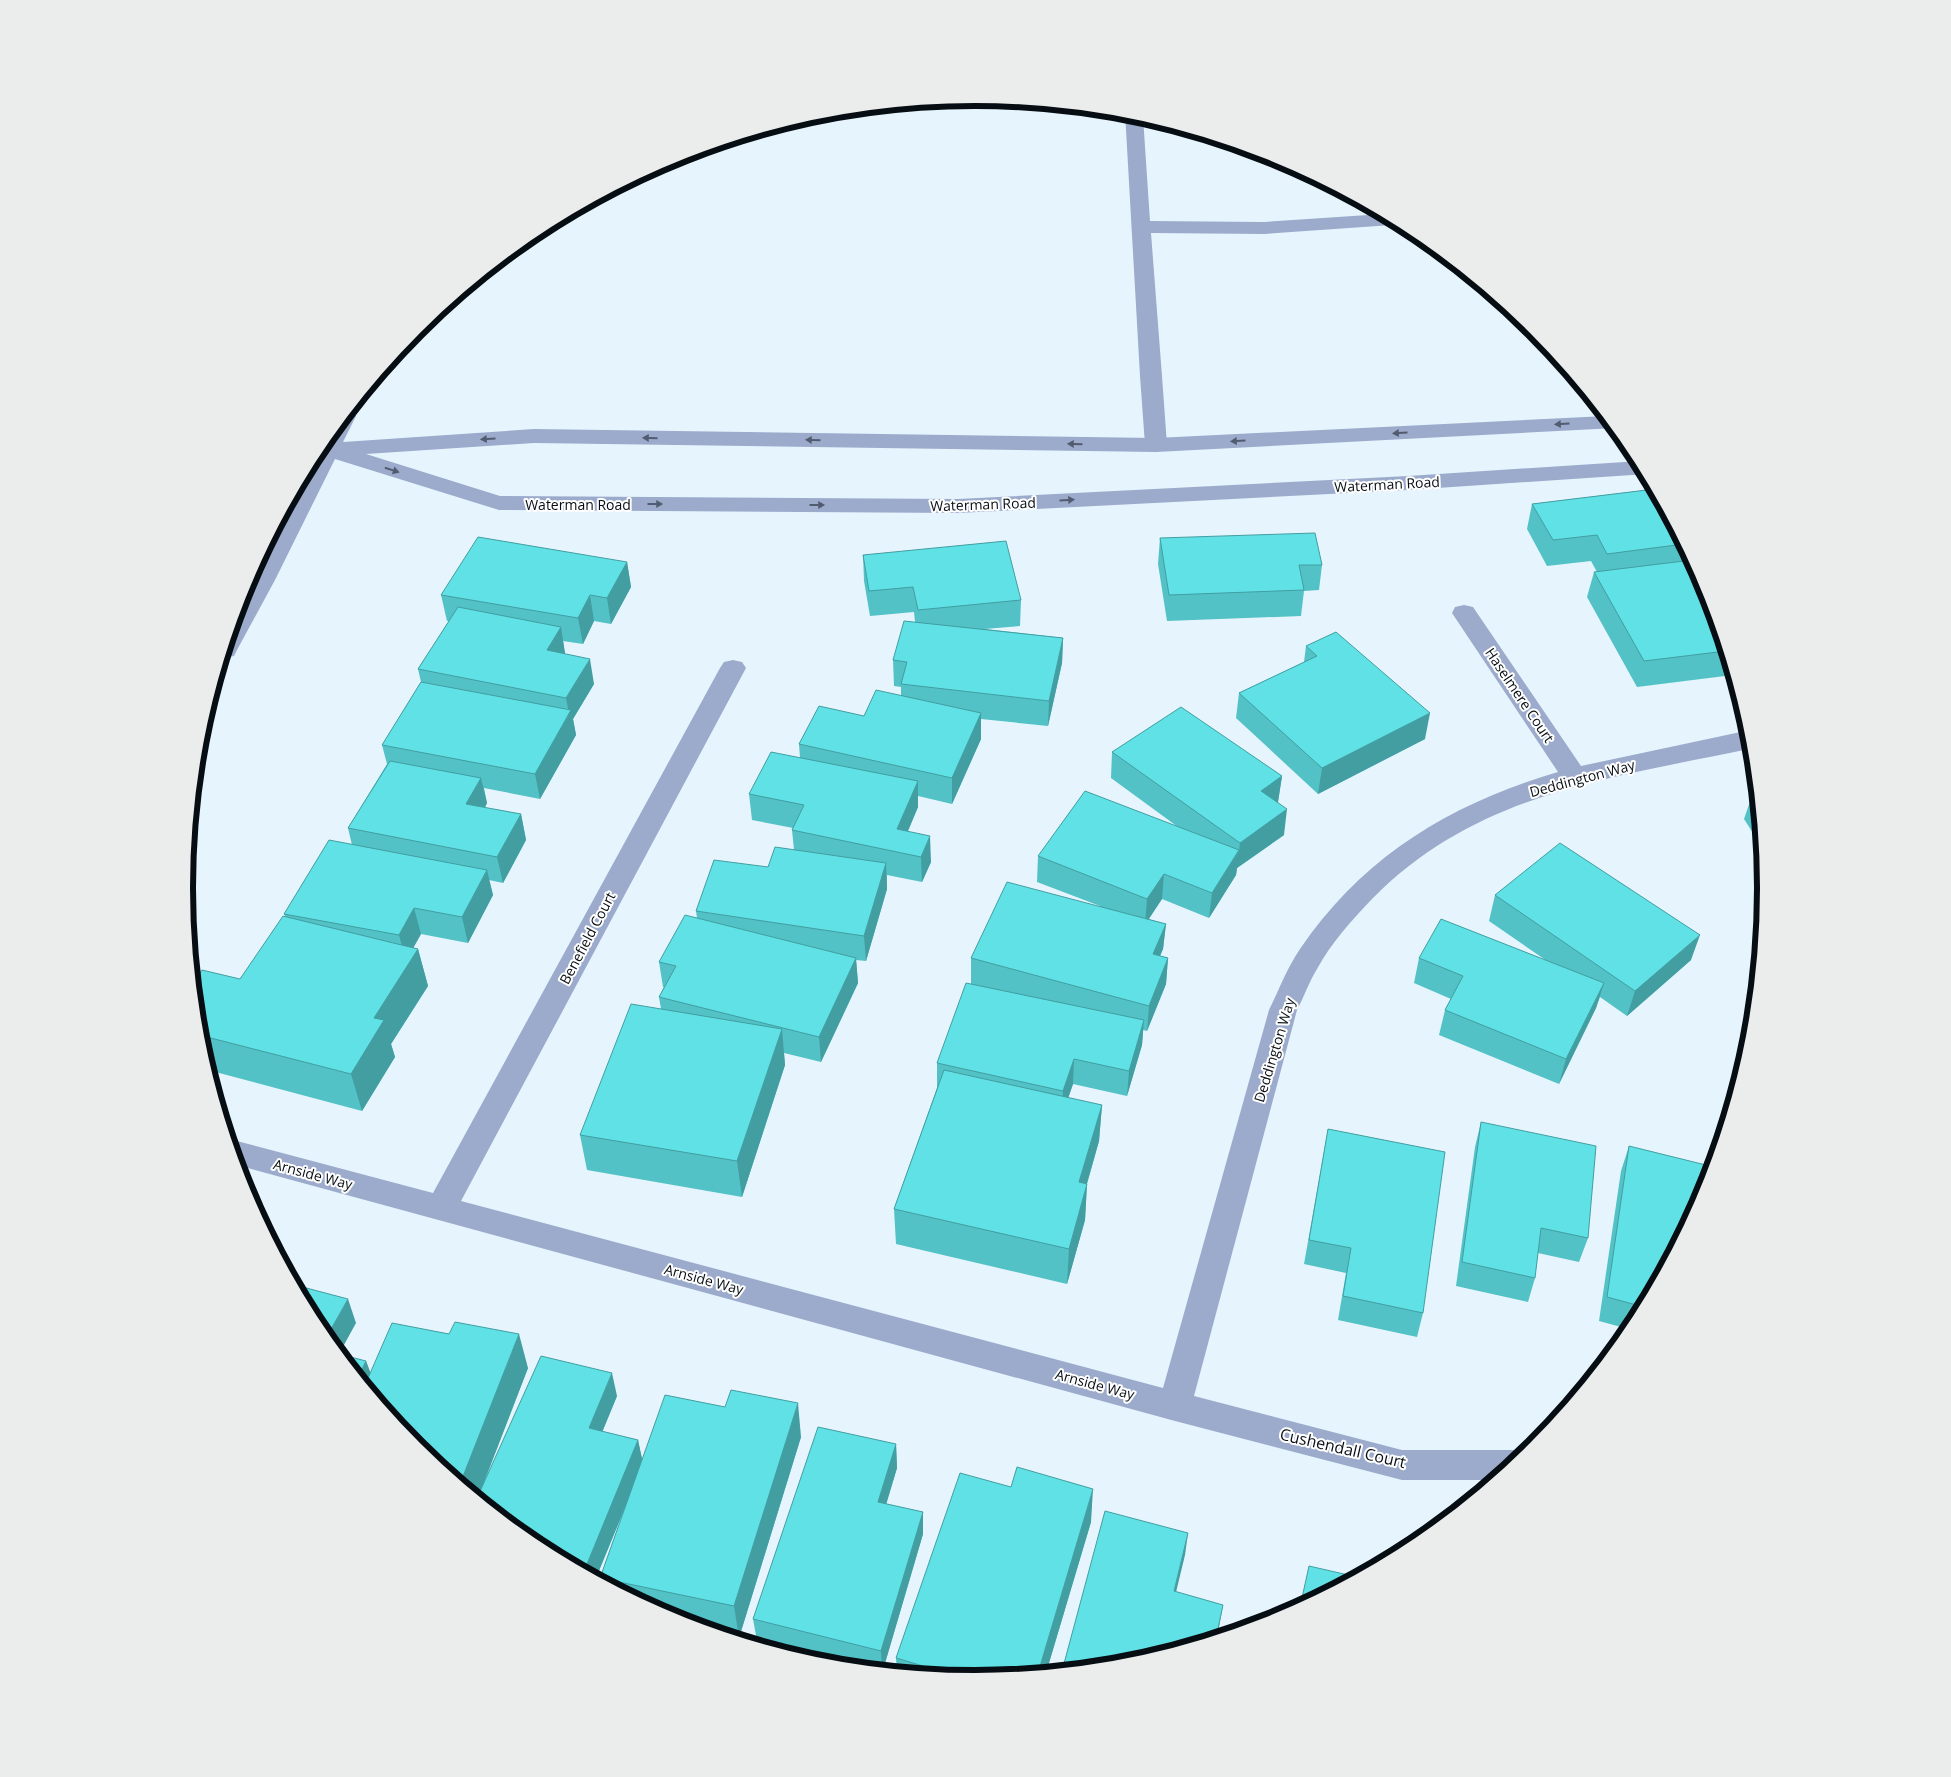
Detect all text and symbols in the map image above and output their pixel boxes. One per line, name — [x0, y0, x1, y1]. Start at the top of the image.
one-way arrow — [1554, 421, 1570, 429]
one-way arrow — [1392, 429, 1408, 437]
one-way arrow — [642, 433, 658, 441]
one-way arrow — [480, 435, 496, 443]
one-way arrow — [805, 436, 821, 444]
one-way arrow — [1229, 437, 1245, 445]
one-way arrow — [1067, 440, 1083, 448]
one-way arrow — [385, 466, 400, 474]
street label: Waterman Road — [1334, 472, 1440, 496]
street label: Waterman Road — [930, 493, 1036, 515]
street label: Waterman Road — [525, 495, 631, 514]
one-way arrow — [1059, 496, 1075, 504]
one-way arrow — [647, 500, 663, 508]
one-way arrow — [809, 501, 825, 509]
street label: Haselmere Court — [1481, 644, 1559, 746]
street label: Deddington Way — [1527, 755, 1638, 801]
street label: Benefield Court — [555, 889, 619, 987]
street label: Deddington Way — [1249, 995, 1299, 1105]
street label: Arnside Way — [271, 1154, 356, 1194]
street label: Arnside Way — [662, 1259, 747, 1299]
street label: Arnside Way — [1053, 1364, 1138, 1404]
street label: Cushendall Court — [1278, 1423, 1409, 1473]

